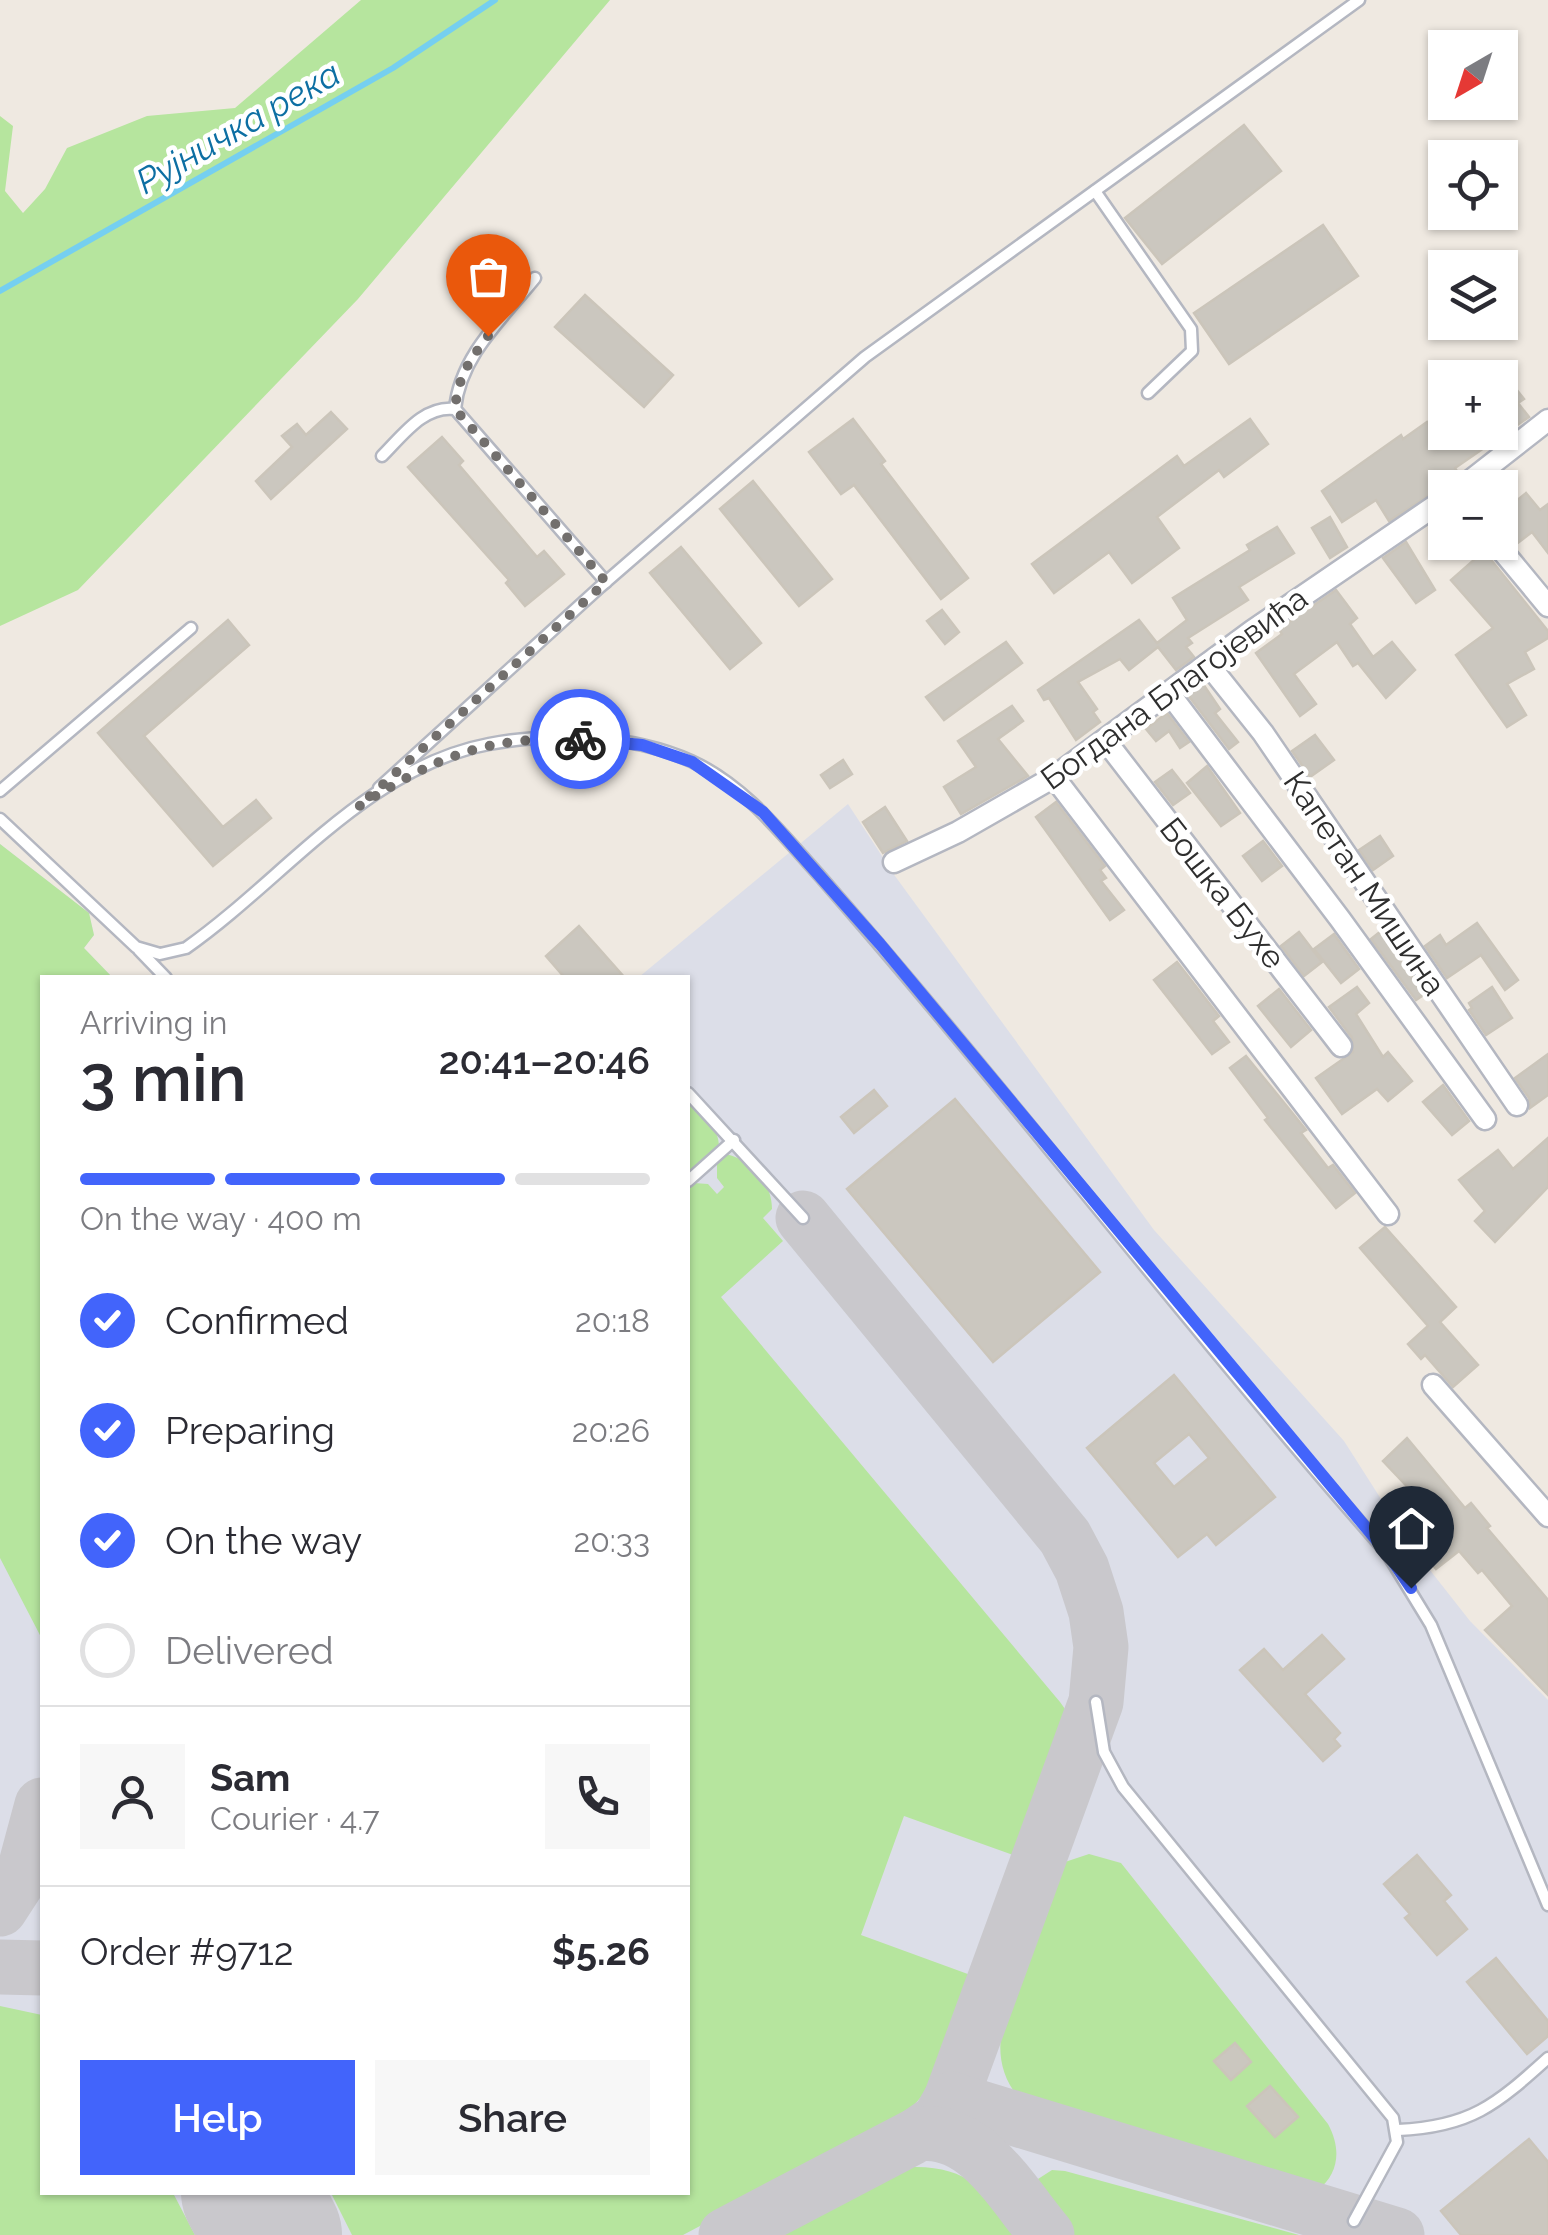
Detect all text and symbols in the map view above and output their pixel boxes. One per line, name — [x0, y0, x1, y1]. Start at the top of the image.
north arrow — [1428, 30, 1518, 120]
map controls — [1428, 30, 1518, 560]
water label: Рујничка река — [129, 52, 347, 202]
button: locate — [1428, 140, 1518, 230]
pin — [446, 234, 531, 337]
icon: bag — [461, 249, 516, 304]
button: layers — [1428, 250, 1518, 340]
button: + — [1428, 360, 1518, 450]
button: − — [1428, 470, 1518, 560]
street label: Богдана Благојевића — [1034, 579, 1314, 797]
courier — [530, 689, 630, 789]
icon: bike — [553, 712, 608, 767]
street label: Капетан Мишина — [1276, 764, 1454, 1002]
street label: Бошка Бухе — [1153, 810, 1293, 976]
text: Arriving in — [80, 1004, 227, 1041]
text: 20:41–20:46 — [439, 1038, 650, 1083]
text: 3 min — [80, 1040, 247, 1116]
text: On the way · 400 m — [80, 1200, 362, 1237]
icon: check — [80, 1293, 135, 1348]
text: Confirmed — [165, 1298, 349, 1343]
text: 20:18 — [575, 1302, 650, 1339]
icon: check — [80, 1403, 135, 1458]
text: Preparing — [165, 1408, 335, 1453]
text: 20:26 — [572, 1412, 650, 1449]
pin — [1369, 1486, 1454, 1589]
icon: home — [1384, 1501, 1439, 1556]
icon: check — [80, 1513, 135, 1568]
text: On the way — [165, 1518, 362, 1563]
text: 20:33 — [574, 1522, 650, 1559]
text: Delivered — [165, 1628, 334, 1673]
button: person — [80, 1744, 185, 1849]
button: phone — [545, 1744, 650, 1849]
text: Sam — [210, 1755, 290, 1800]
text: Courier · 4.7 — [210, 1800, 380, 1837]
text: Order #9712 — [80, 1929, 294, 1974]
text: $5.26 — [552, 1929, 650, 1974]
button: Help — [80, 2060, 355, 2175]
button: Share — [375, 2060, 650, 2175]

